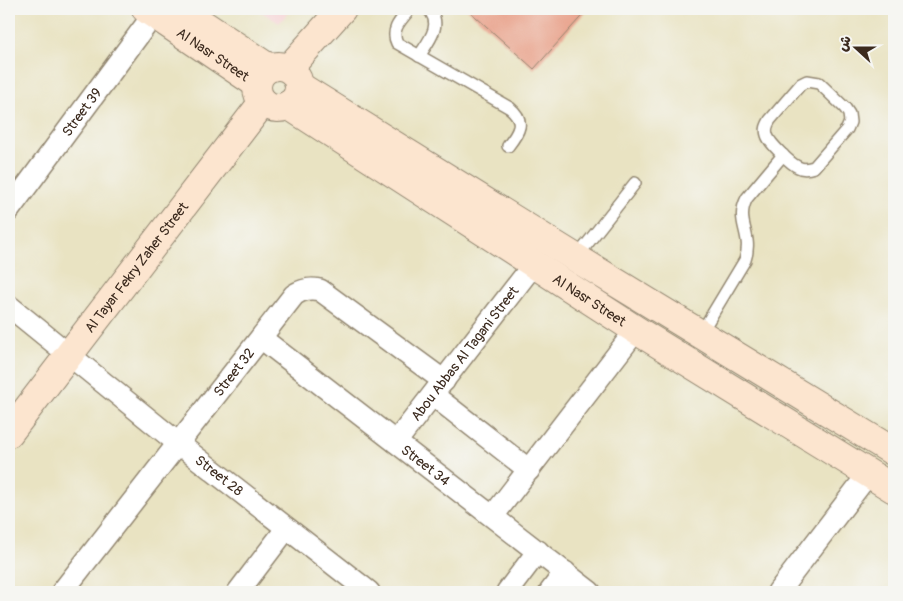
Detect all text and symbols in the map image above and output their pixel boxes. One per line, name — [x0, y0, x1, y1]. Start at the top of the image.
north arrow — [830, 22, 880, 72]
street label: Al Nasr Street — [173, 24, 253, 85]
text: ش — [834, 33, 855, 54]
street label: Street 39 — [58, 85, 105, 140]
street label: Al Tayar Fekry Zaher Street — [81, 199, 192, 336]
street label: Al Nasr Street — [549, 270, 629, 330]
street label: Abou Abbas Al Tagani Street — [407, 283, 523, 425]
street label: Street 32 — [210, 345, 258, 400]
street label: Street 34 — [398, 441, 453, 490]
street label: Street 28 — [192, 452, 246, 500]

